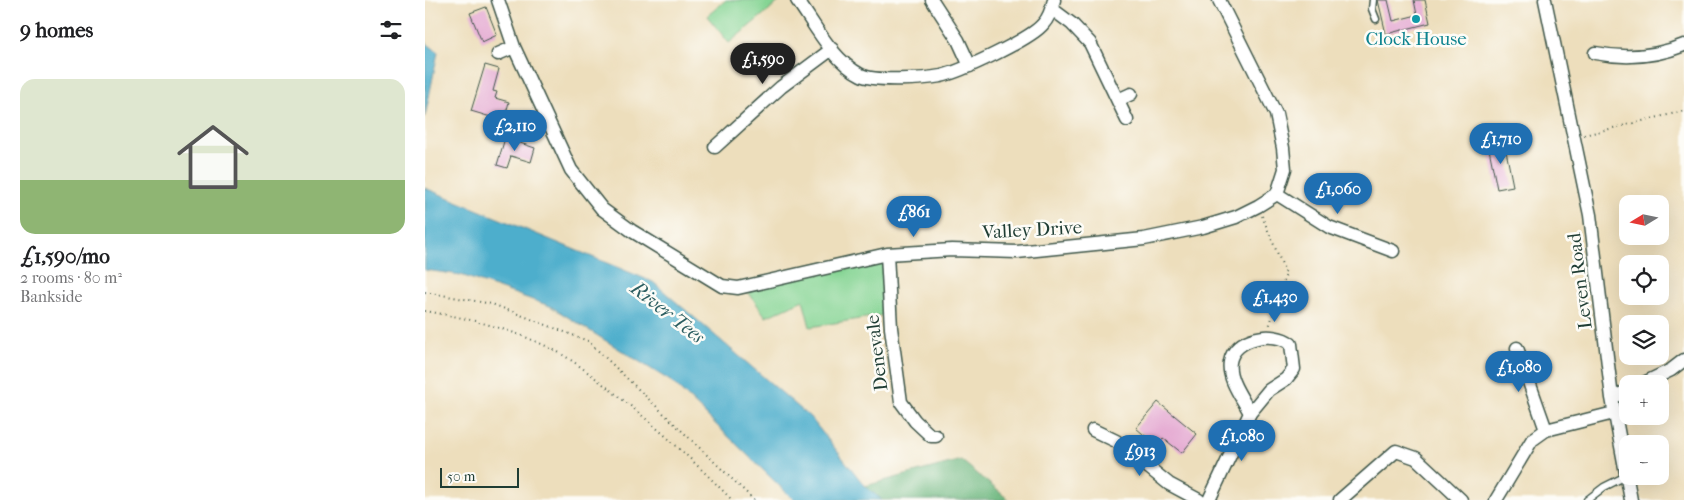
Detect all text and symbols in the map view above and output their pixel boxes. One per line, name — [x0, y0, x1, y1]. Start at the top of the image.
marker: Clock House — [1410, 13, 1422, 25]
icon: filters — [377, 16, 405, 44]
text: 9 homes — [20, 18, 93, 42]
place label: Clock House — [1365, 28, 1467, 50]
pin: £1,590 — [722, 42, 804, 85]
text: £1,590 — [741, 49, 785, 68]
pin: £2,110 — [474, 110, 556, 152]
icon: home — [168, 112, 258, 202]
text: £2,110 — [494, 116, 536, 135]
pin: £1,710 — [1460, 122, 1542, 165]
text: £1,710 — [1481, 129, 1521, 148]
pin: £1,060 — [1297, 172, 1379, 215]
text: £1,060 — [1315, 179, 1361, 198]
north arrow — [1619, 195, 1669, 245]
map controls — [1619, 195, 1669, 485]
pin: £861 — [884, 196, 944, 238]
text: £861 — [898, 202, 931, 221]
street label: Valley Drive — [981, 216, 1083, 244]
street label: Leven Road — [1563, 231, 1597, 330]
text: £1,590/mo — [20, 244, 110, 268]
button: locate — [1619, 255, 1669, 305]
text: 2 rooms · 80 m² — [20, 268, 122, 287]
water label: River Tees — [625, 275, 710, 349]
pin: £1,430 — [1234, 280, 1316, 323]
text: Bankside — [20, 287, 82, 306]
text: £1,430 — [1253, 287, 1297, 306]
street label: Denevale — [861, 313, 893, 392]
button: layers — [1619, 315, 1669, 365]
pin: £1,080 — [1478, 350, 1560, 393]
text: £1,080 — [1496, 357, 1542, 376]
button: + — [1619, 375, 1669, 425]
pin: £1,080 — [1201, 420, 1283, 462]
text: £1,080 — [1219, 426, 1265, 445]
pin: £913 — [1110, 434, 1170, 477]
button: − — [1619, 435, 1669, 485]
text: £913 — [1124, 441, 1156, 460]
scale bar — [440, 465, 519, 488]
text: 50 m — [447, 468, 475, 485]

